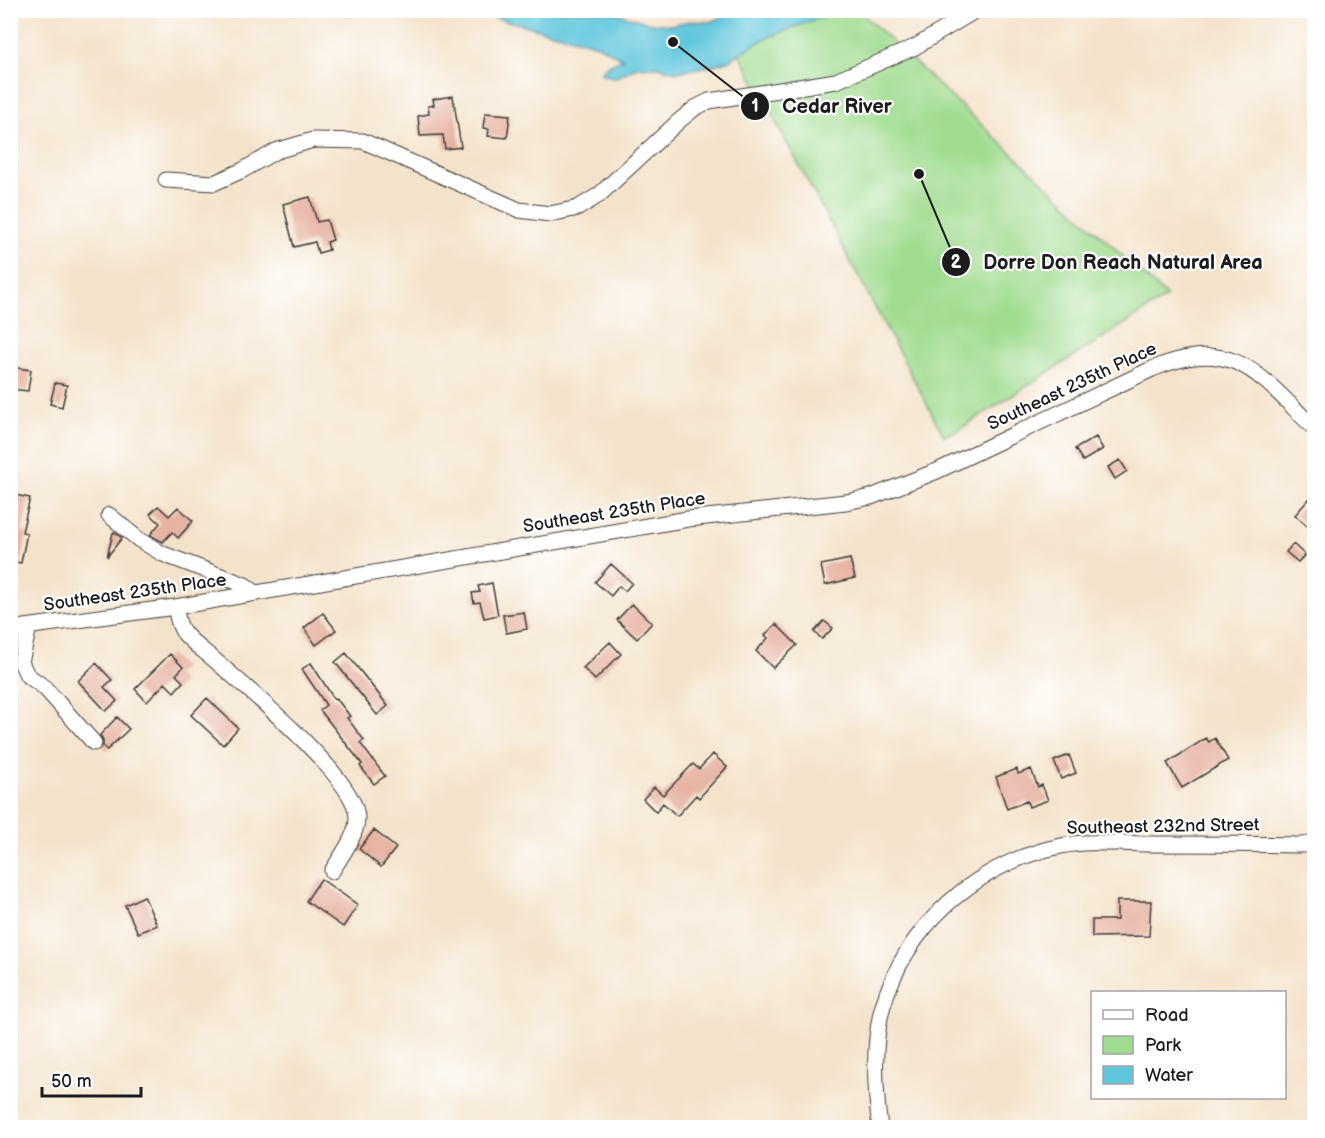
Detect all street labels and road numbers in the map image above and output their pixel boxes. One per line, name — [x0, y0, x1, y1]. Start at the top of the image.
street label: Southeast 235th Place — [984, 338, 1160, 435]
street label: Southeast 235th Place — [521, 488, 707, 537]
street label: Southeast 235th Place — [42, 569, 228, 616]
street label: Southeast 232nd Street — [1066, 814, 1260, 839]

